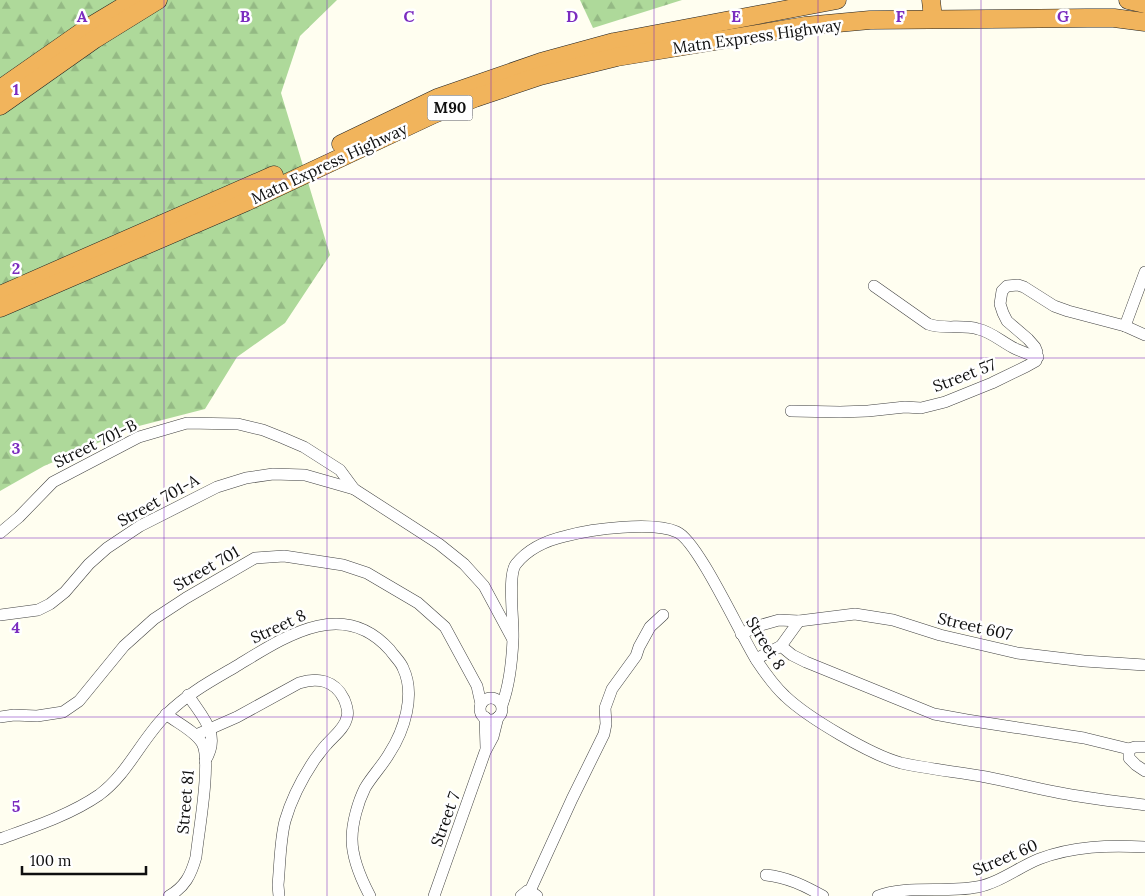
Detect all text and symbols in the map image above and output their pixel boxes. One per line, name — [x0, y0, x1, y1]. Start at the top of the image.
text: A — [77, 6, 88, 26]
text: B — [240, 6, 251, 26]
text: C — [403, 6, 415, 26]
text: D — [566, 6, 578, 26]
text: F — [895, 6, 905, 26]
text: G — [1057, 6, 1069, 26]
street label: Matn Express Highway — [671, 15, 843, 57]
text: 1 — [13, 79, 19, 99]
road number: M90 — [428, 96, 472, 120]
street label: Matn Express Highway — [248, 118, 411, 208]
text: 2 — [12, 258, 20, 278]
street label: Street 57 — [930, 354, 999, 396]
street label: Street 701-B — [50, 414, 140, 472]
text: 3 — [12, 438, 21, 458]
street label: Street 701-A — [114, 469, 203, 531]
street label: Street 701 — [170, 541, 243, 595]
street label: Street 8 — [247, 605, 309, 647]
street label: Street 607 — [936, 608, 1015, 644]
street label: Street 8 — [742, 613, 790, 673]
text: 4 — [12, 617, 21, 637]
street label: Street 81 — [172, 769, 198, 835]
street label: Street 7 — [426, 788, 464, 849]
text: 5 — [12, 796, 21, 816]
street label: Street 60 — [969, 834, 1041, 880]
scale bar — [22, 844, 146, 876]
text: 100 m — [30, 851, 71, 870]

